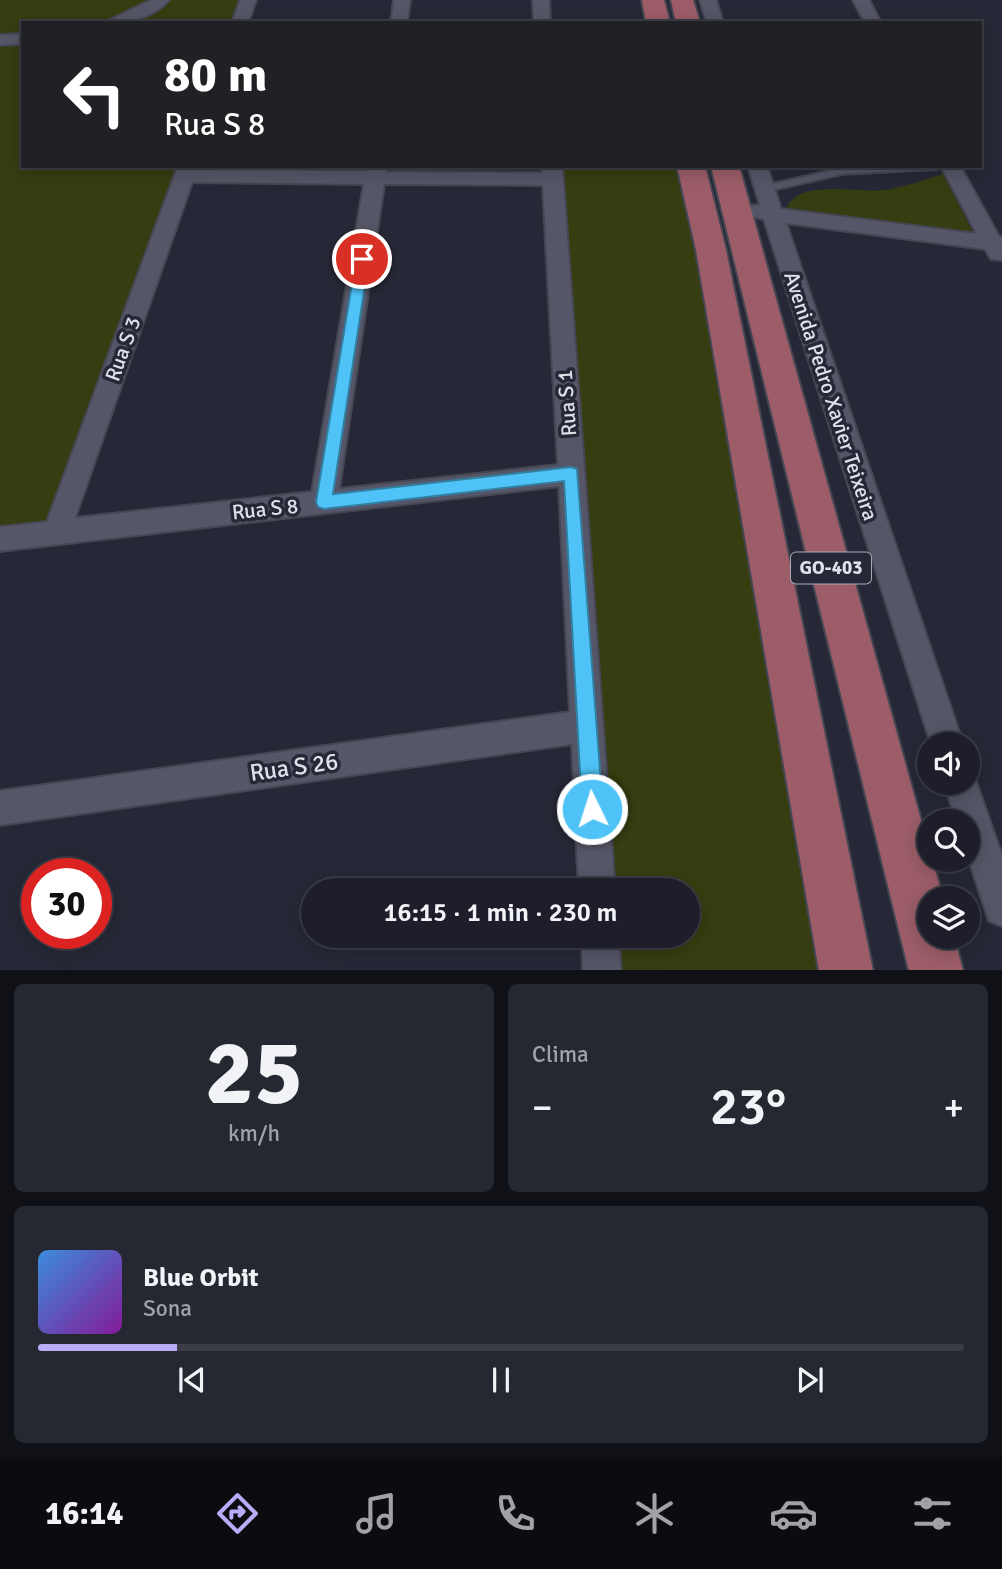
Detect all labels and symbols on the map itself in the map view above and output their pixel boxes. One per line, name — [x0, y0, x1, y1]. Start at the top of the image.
pin — [332, 229, 392, 289]
street label: Avenida Pedro Xavier Teixeira — [778, 268, 884, 524]
street label: Rua S 3 — [99, 313, 147, 385]
street label: Rua S 1 — [552, 369, 582, 437]
street label: Rua S 8 — [231, 493, 299, 525]
road number: GO-403 — [791, 552, 871, 583]
street label: Rua S 26 — [248, 746, 340, 788]
position arrow — [555, 772, 629, 846]
speed limit sign: 30 — [21, 858, 112, 949]

